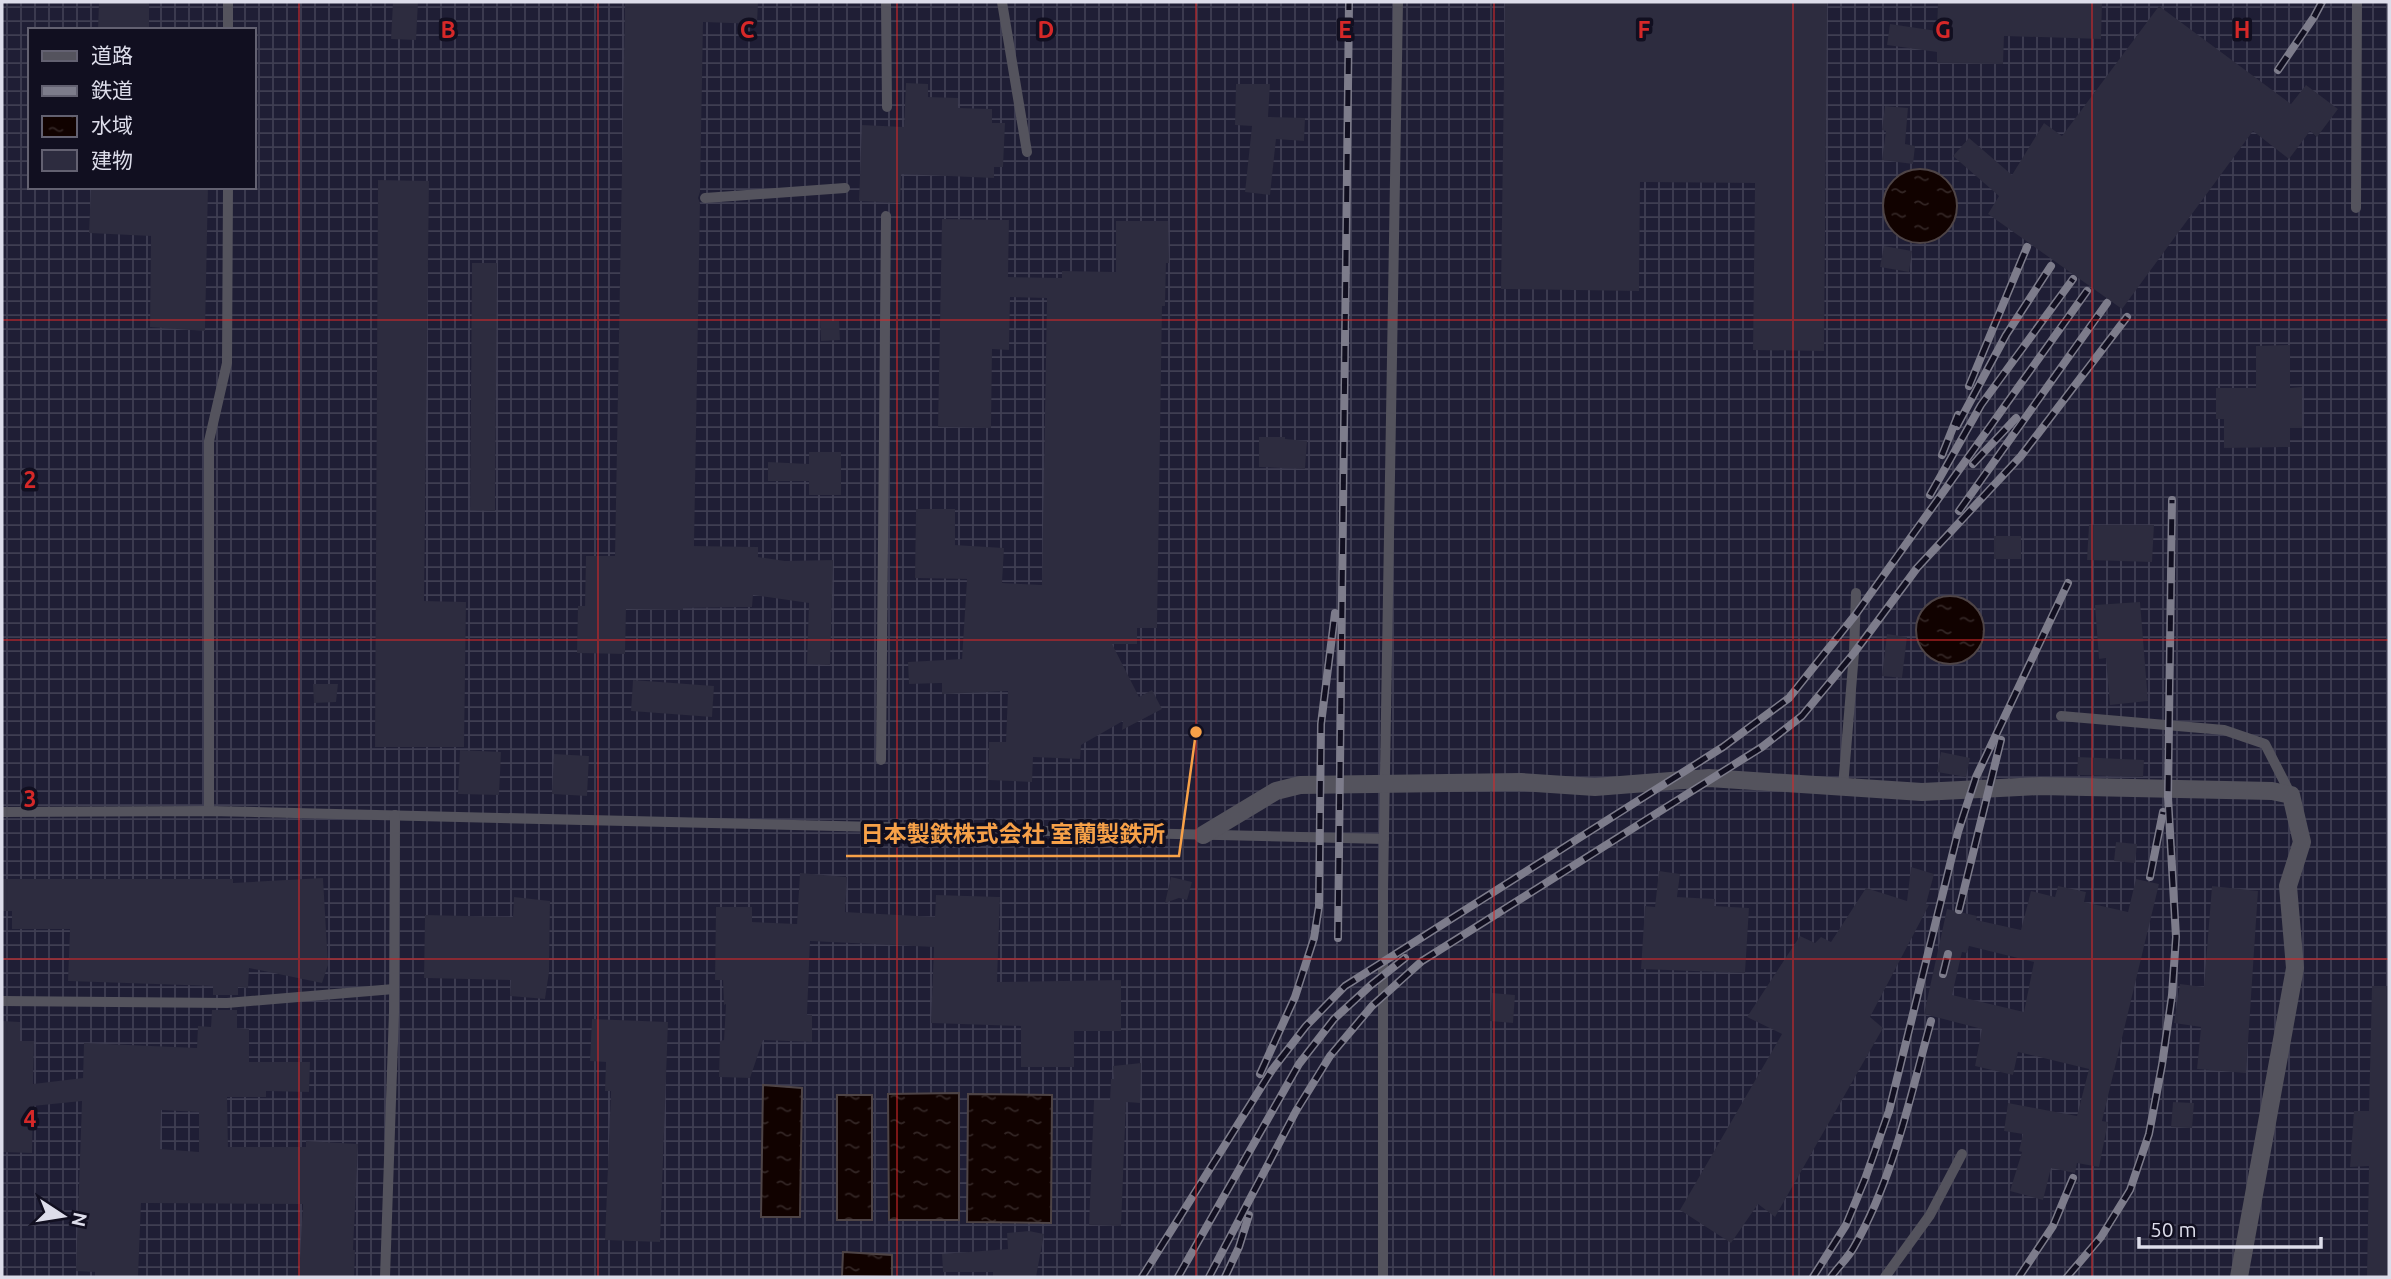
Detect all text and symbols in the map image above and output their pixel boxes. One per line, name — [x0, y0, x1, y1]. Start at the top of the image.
text: B — [440, 17, 456, 42]
text: C — [740, 17, 755, 42]
text: D — [1038, 17, 1054, 42]
text: E — [1338, 17, 1352, 42]
text: F — [1638, 17, 1651, 42]
text: G — [1935, 17, 1951, 42]
text: H — [2234, 17, 2250, 42]
legend — [28, 28, 256, 189]
text: 道路 — [91, 43, 133, 67]
text: 鉄道 — [91, 78, 133, 102]
text: 水域 — [91, 113, 133, 137]
text: 建物 — [91, 148, 133, 172]
text: 2 — [24, 467, 36, 492]
text: 3 — [24, 786, 36, 811]
callout: 日本製鉄株式会社 室蘭製鉄所 — [846, 812, 1179, 856]
text: 日本製鉄株式会社 室蘭製鉄所 — [861, 821, 1165, 846]
text: 4 — [24, 1106, 37, 1131]
north arrow — [28, 1181, 98, 1251]
scale bar — [2139, 1206, 2321, 1250]
text: N — [67, 1210, 92, 1229]
text: 50 m — [2150, 1217, 2197, 1241]

